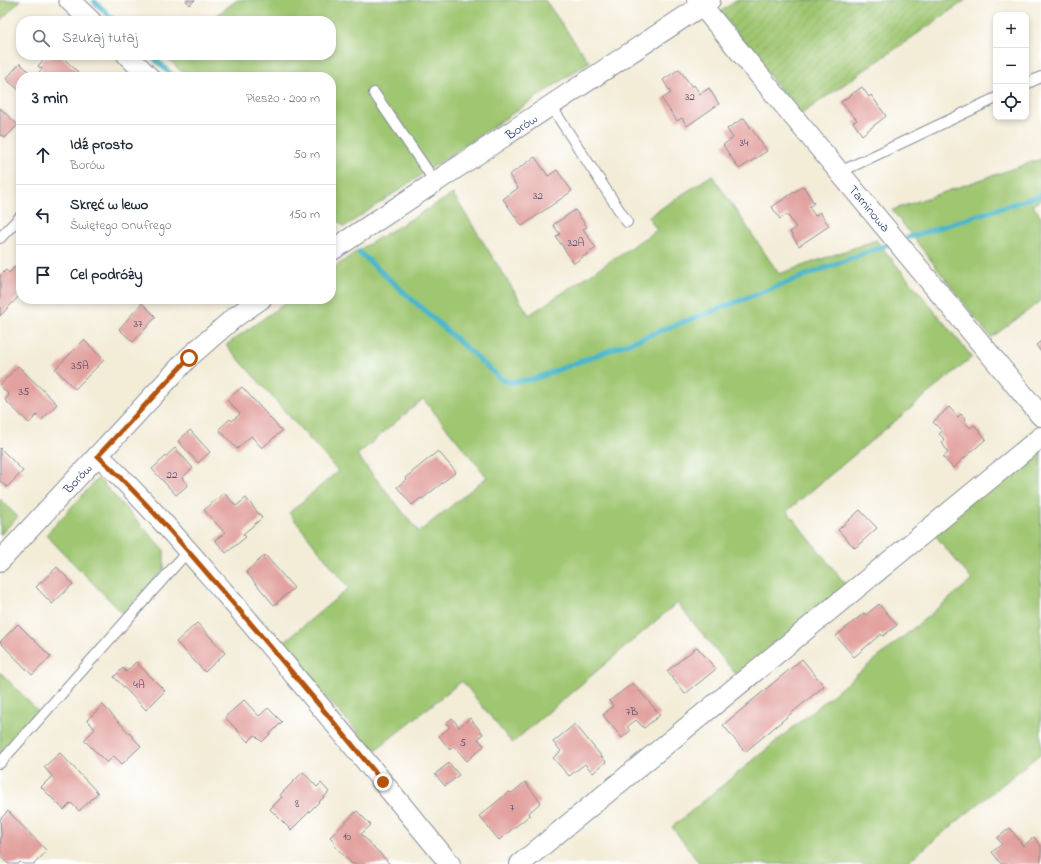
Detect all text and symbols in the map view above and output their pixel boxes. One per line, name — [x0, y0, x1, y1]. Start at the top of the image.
map controls — [993, 12, 1029, 120]
button: + — [993, 12, 1029, 48]
search box — [16, 16, 336, 60]
icon: search — [30, 27, 52, 49]
text: Szukaj tutaj — [62, 27, 138, 49]
button: − — [993, 48, 1029, 84]
button: locate — [993, 84, 1029, 120]
text: 3 min — [32, 86, 68, 111]
text: Pieszo · 200 m — [246, 89, 320, 108]
house number: 32 — [685, 89, 696, 105]
street label: Borów — [501, 109, 542, 145]
text: Idź prosto — [70, 134, 133, 156]
house number: 34 — [739, 135, 749, 151]
icon: ahead — [32, 144, 54, 166]
text: 50 m — [294, 145, 320, 164]
text: Borów — [70, 156, 105, 175]
street label: Tarninowa — [844, 181, 894, 237]
house number: 32 — [533, 188, 544, 204]
text: Skręć w lewo — [70, 194, 148, 216]
icon: left — [32, 204, 54, 226]
text: 150 m — [289, 205, 320, 224]
text: Świętego Onufrego — [70, 216, 172, 235]
house number: 32A — [568, 235, 585, 251]
icon: arrive — [32, 264, 54, 286]
text: Cel podróży — [70, 264, 143, 286]
house number: 37 — [133, 316, 143, 332]
route start — [180, 349, 198, 367]
house number: 35A — [71, 358, 89, 374]
house number: 35 — [19, 384, 29, 400]
street label: Borów — [59, 459, 97, 499]
house number: 22 — [167, 467, 178, 483]
house number: 4A — [133, 677, 145, 693]
house number: 7B — [626, 704, 639, 720]
house number: 5 — [460, 735, 466, 751]
route end — [374, 773, 392, 791]
house number: 8 — [295, 796, 299, 812]
house number: 7 — [510, 800, 515, 816]
house number: 10 — [343, 829, 351, 845]

